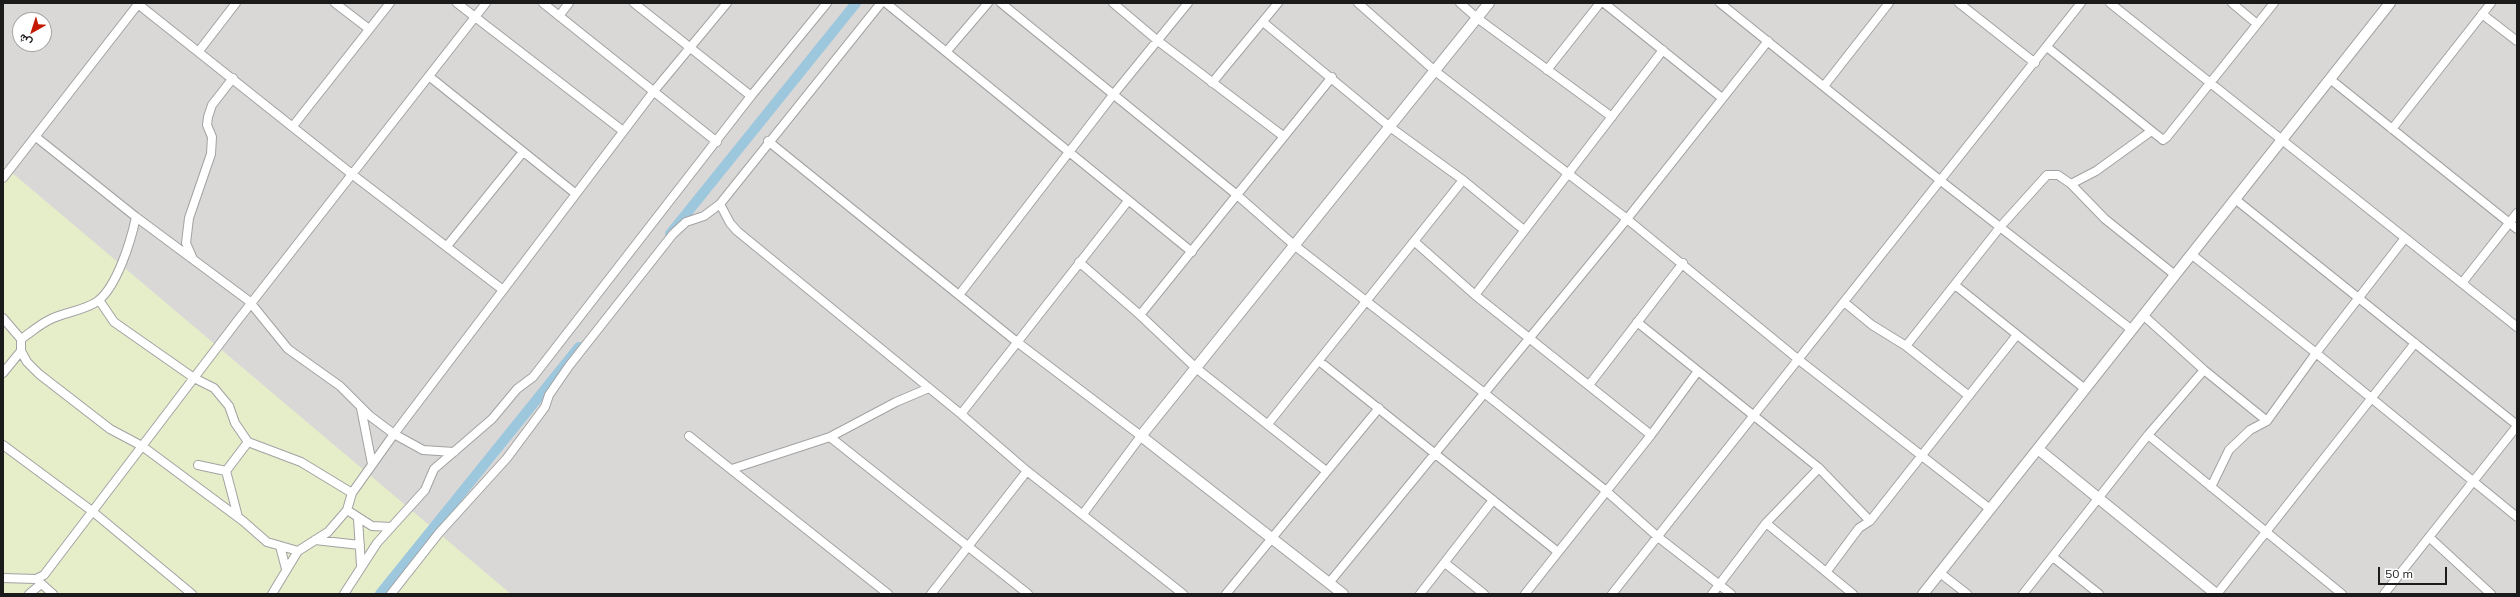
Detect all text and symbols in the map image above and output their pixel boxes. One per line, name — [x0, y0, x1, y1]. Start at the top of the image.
north arrow — [12, 12, 52, 52]
text: ش — [16, 31, 35, 50]
scale bar — [2380, 559, 2449, 585]
text: 50 m — [2385, 566, 2413, 581]

